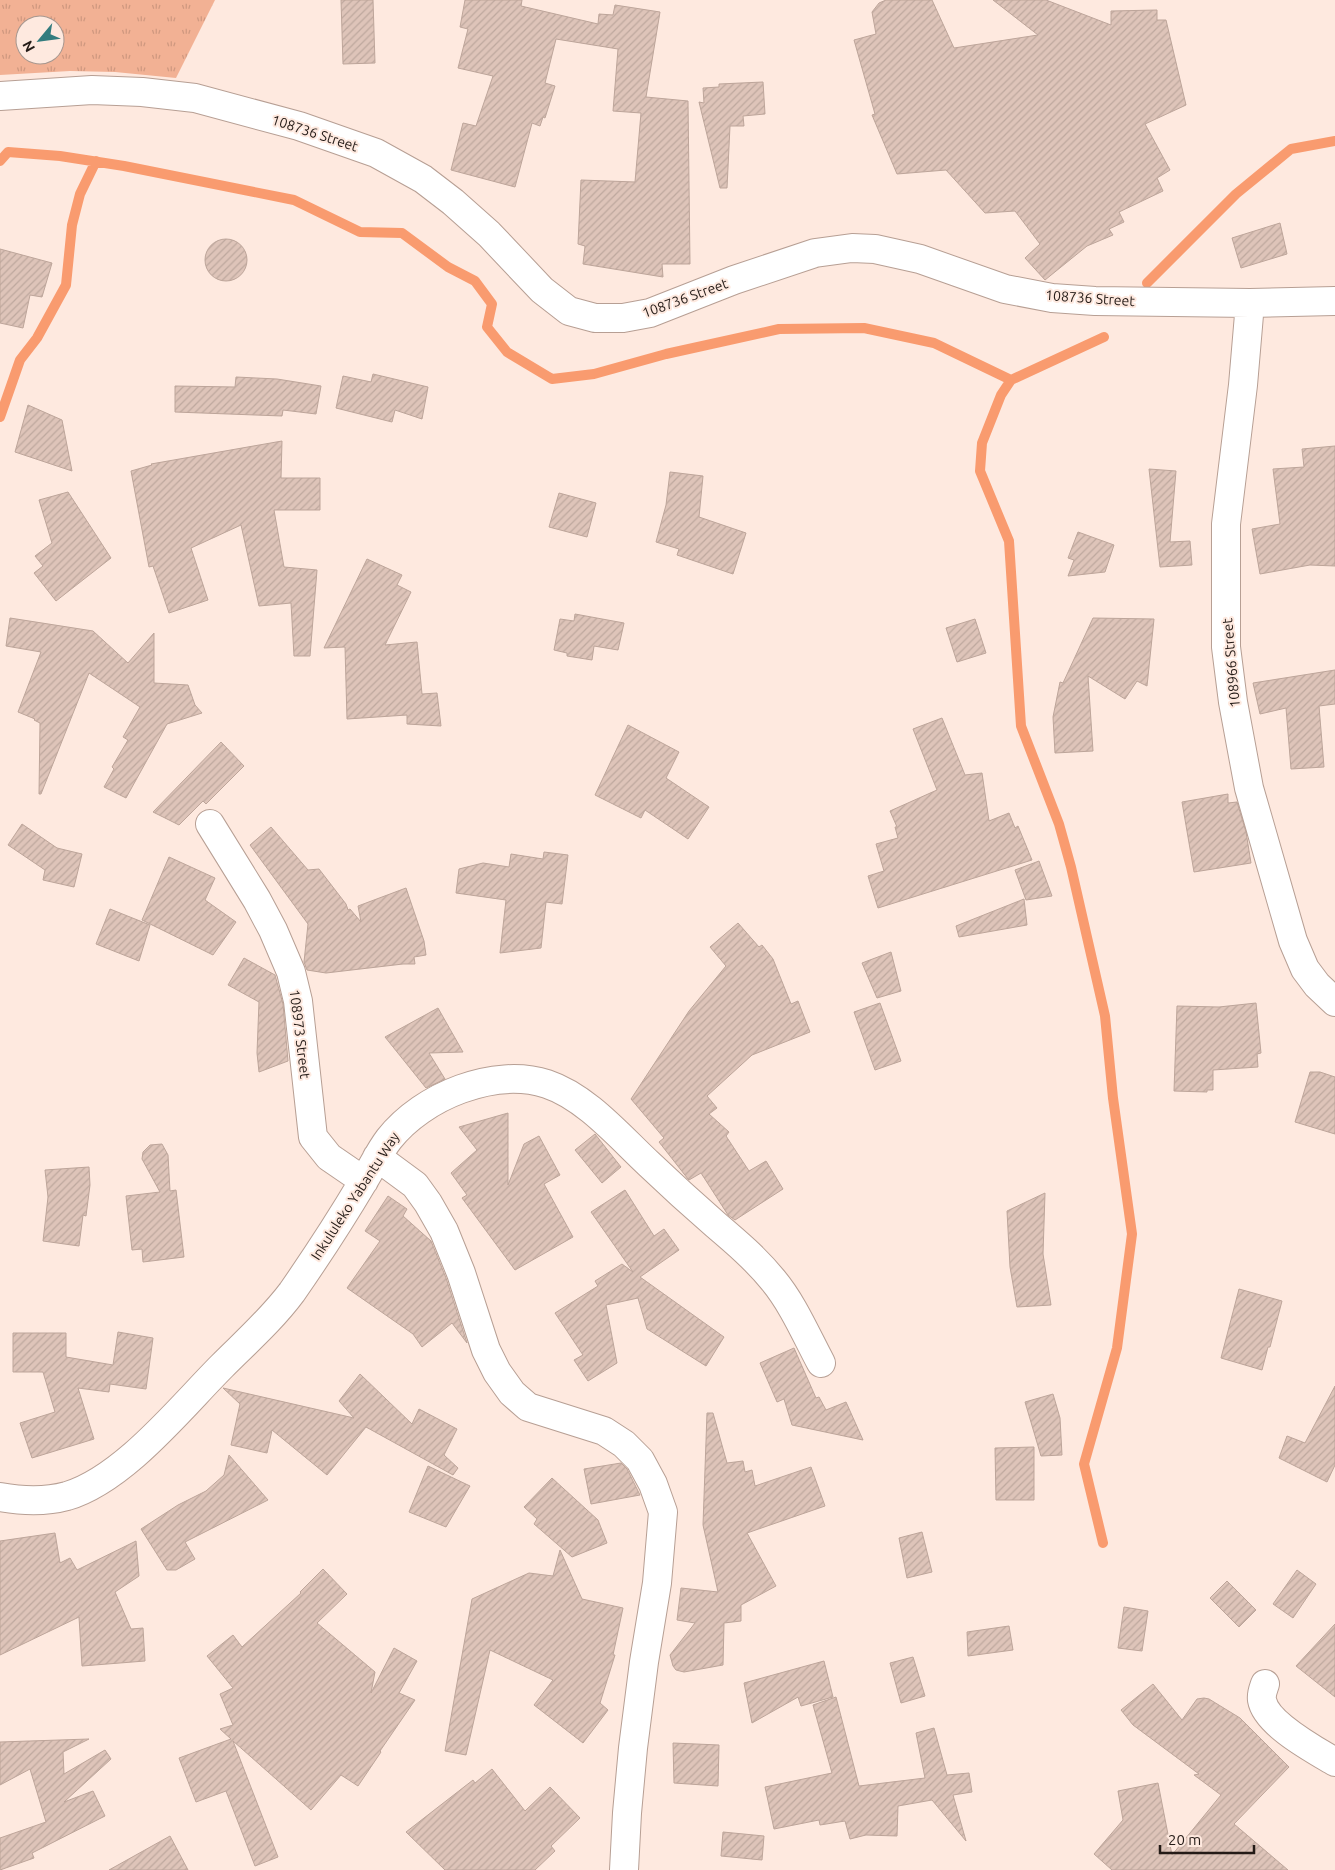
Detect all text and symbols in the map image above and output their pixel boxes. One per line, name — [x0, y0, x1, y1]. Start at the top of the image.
north arrow — [15, 15, 65, 65]
text: N — [19, 38, 38, 55]
street label: 108736 Street — [270, 112, 361, 155]
street label: 108736 Street — [640, 275, 730, 321]
street label: 108736 Street — [1045, 287, 1136, 309]
street label: 108966 Street — [1219, 617, 1243, 708]
street label: 108973 Street — [287, 989, 313, 1080]
street label: Inkululeko Yabantu Way — [308, 1129, 403, 1263]
scale bar — [1160, 1822, 1254, 1854]
text: 20 m — [1168, 1831, 1201, 1848]

